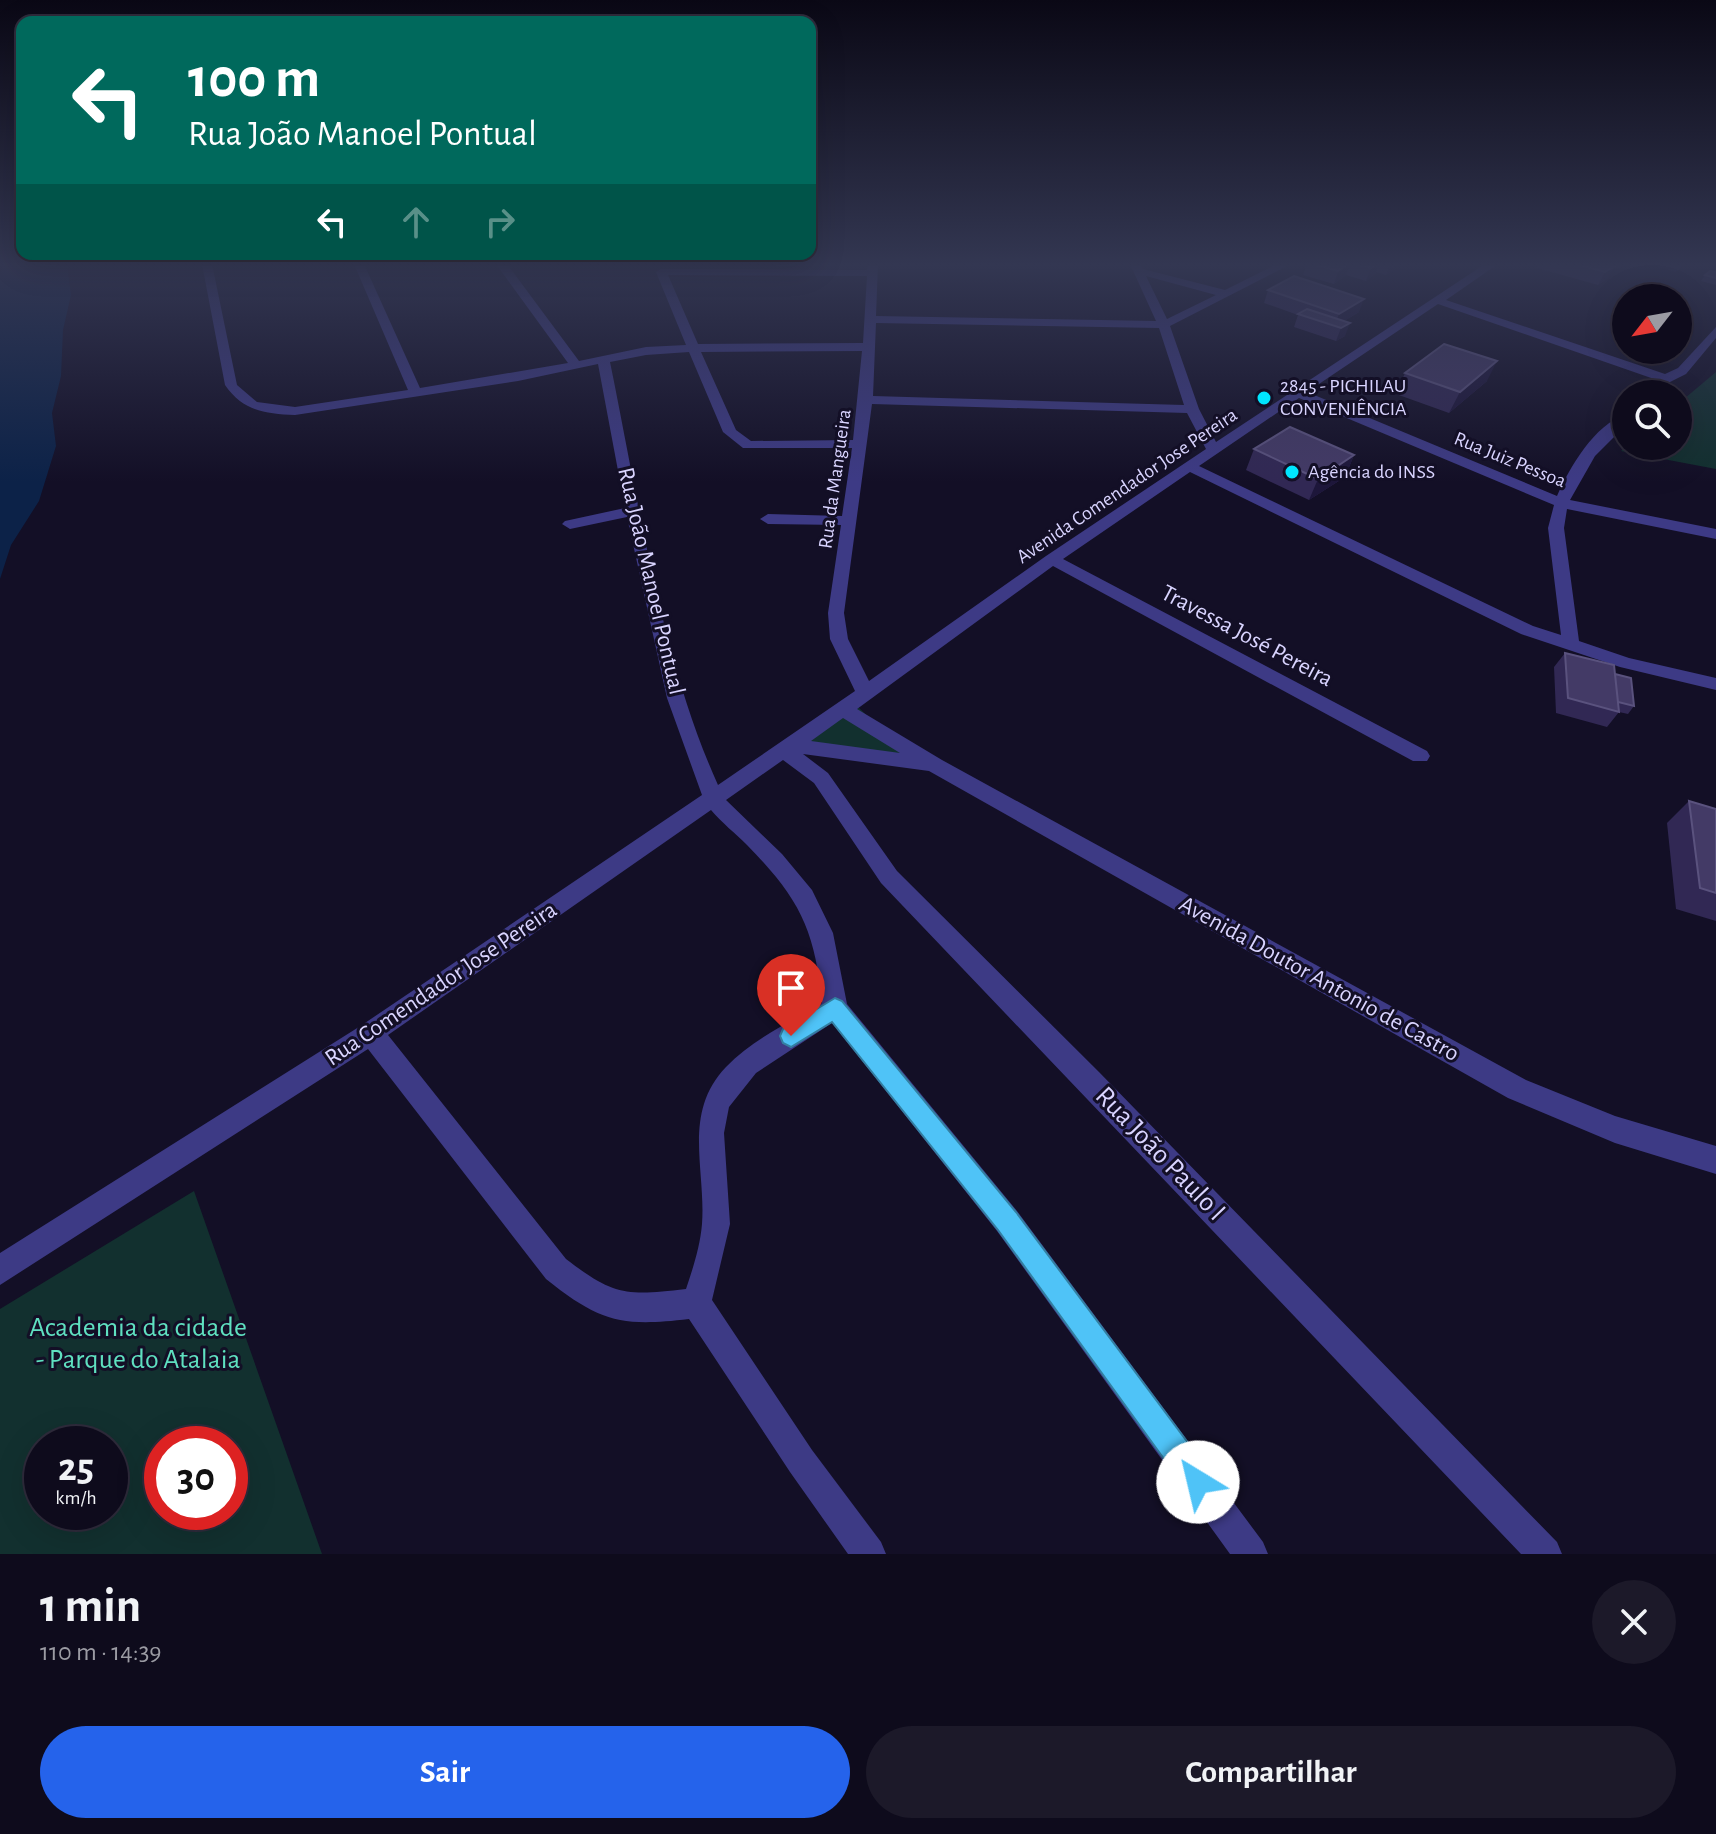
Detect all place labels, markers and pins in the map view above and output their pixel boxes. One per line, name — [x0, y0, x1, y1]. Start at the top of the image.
place label: 2845 - PICHILAU CONVENIÊNCIA — [1280, 376, 1407, 419]
marker: 2845 - PICHILAU CONVENIÊNCIA — [1255, 389, 1273, 407]
place label: Agência do INSS — [1308, 462, 1435, 482]
marker: Agência do INSS — [1283, 463, 1301, 481]
pin — [757, 954, 825, 1036]

